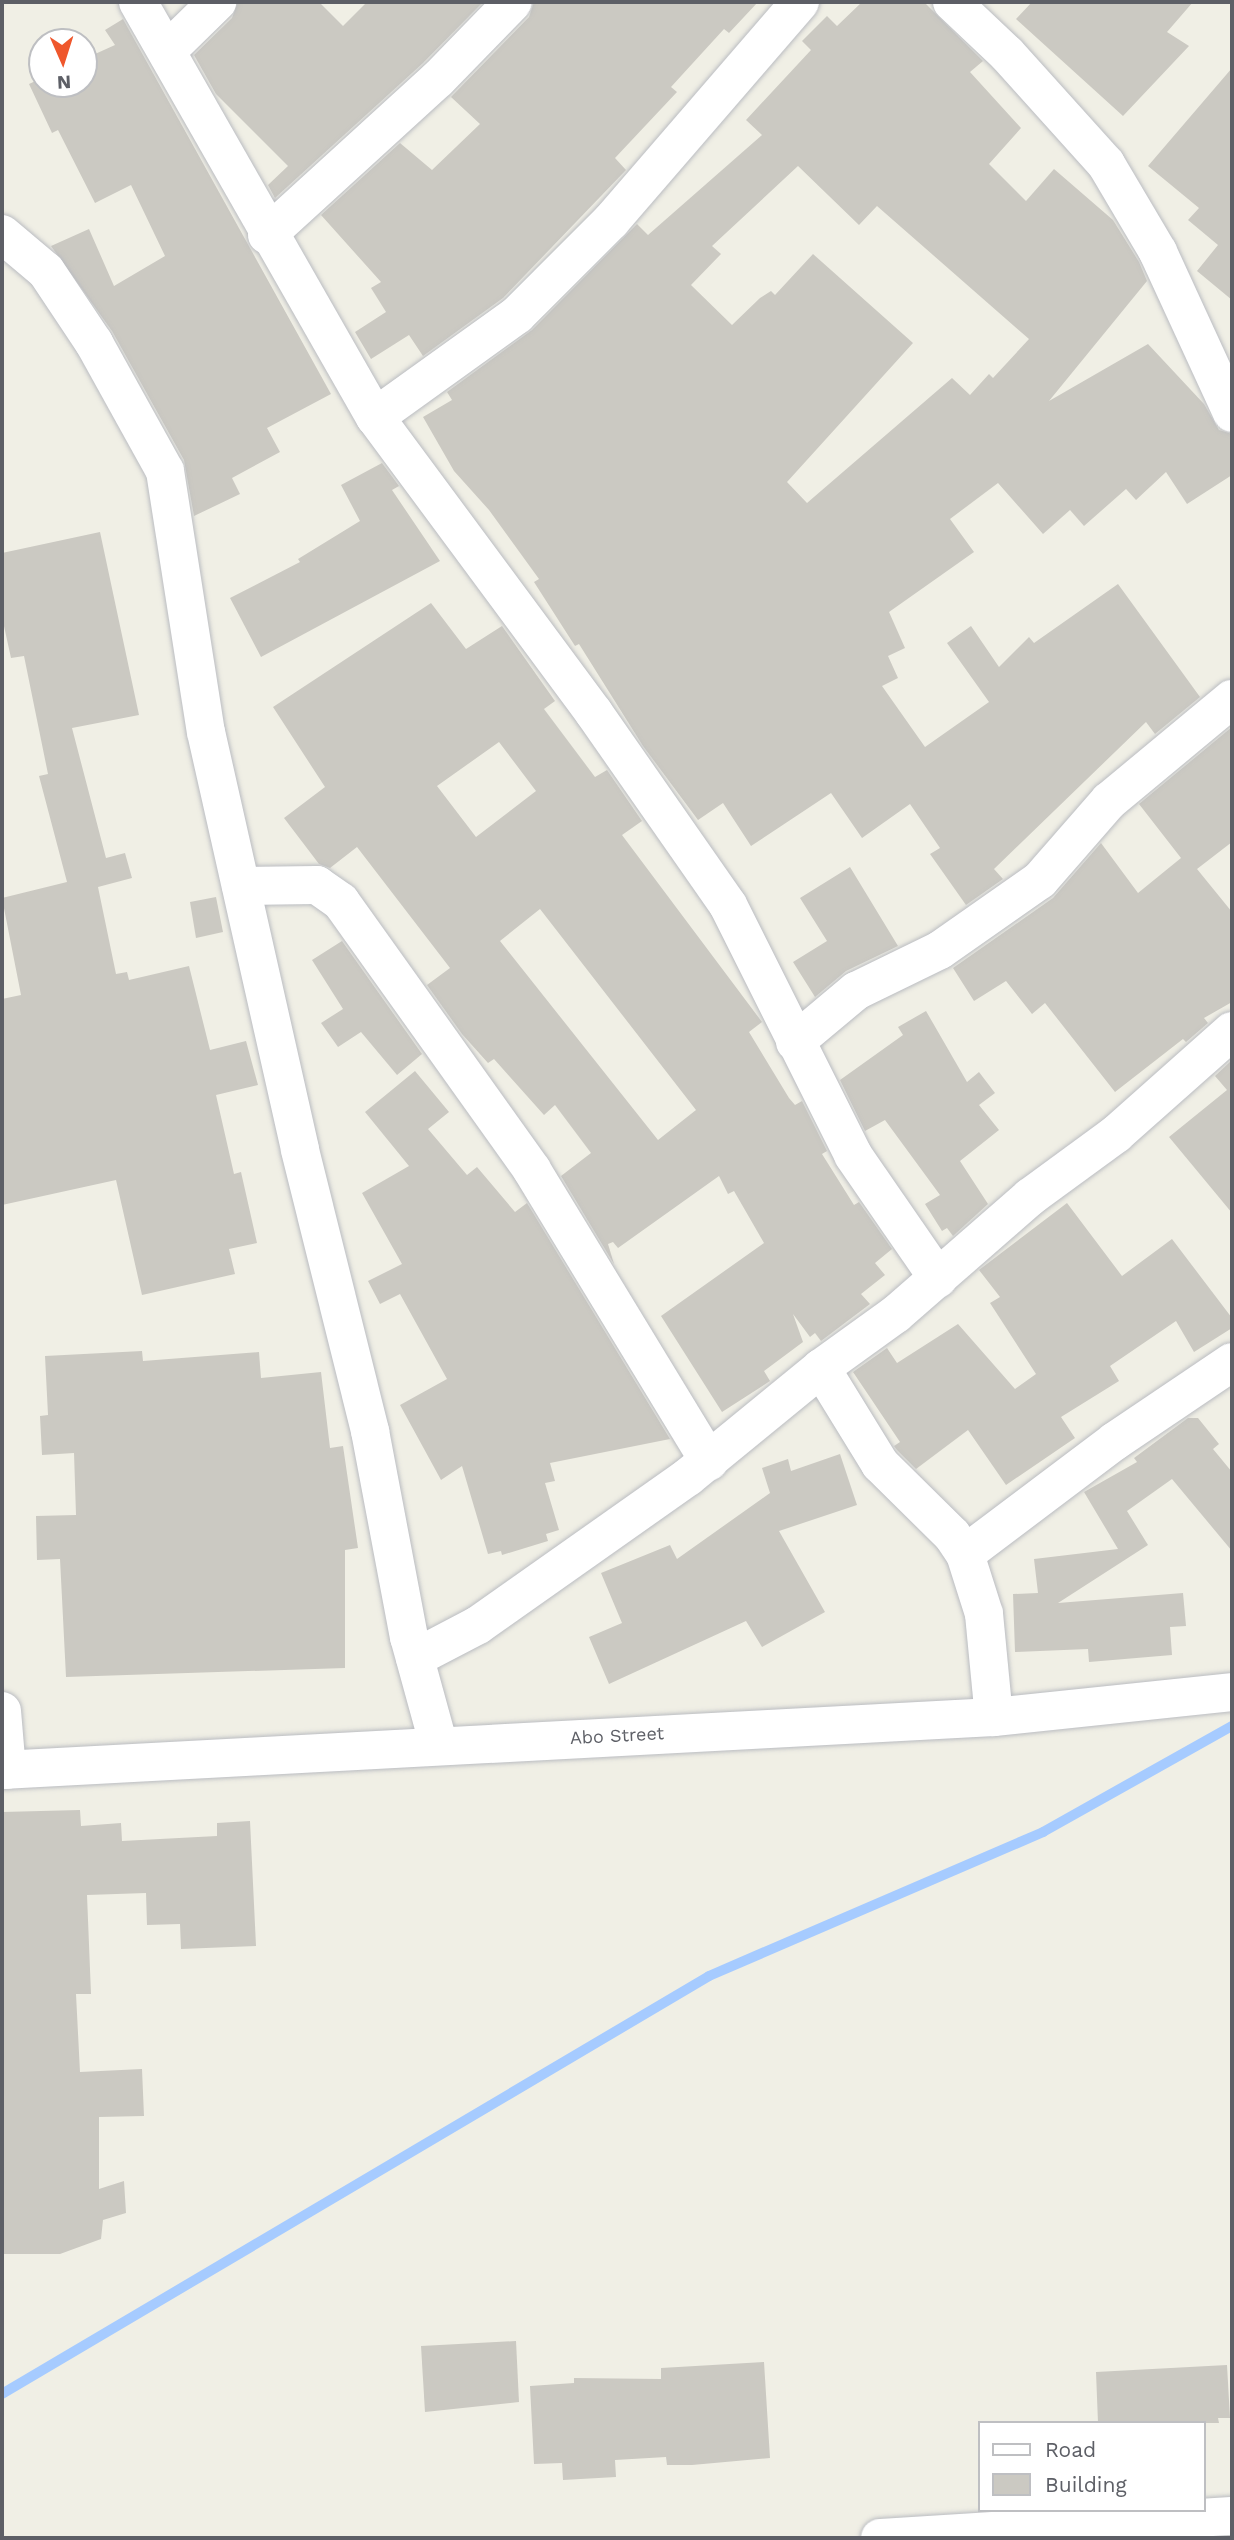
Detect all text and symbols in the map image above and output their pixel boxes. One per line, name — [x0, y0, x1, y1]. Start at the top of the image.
north arrow — [28, 28, 98, 98]
text: N — [56, 71, 72, 94]
street label: Abo Street — [569, 1723, 665, 1749]
legend — [978, 2421, 1206, 2512]
text: Road — [1045, 2437, 1096, 2462]
text: Building — [1045, 2472, 1127, 2497]

